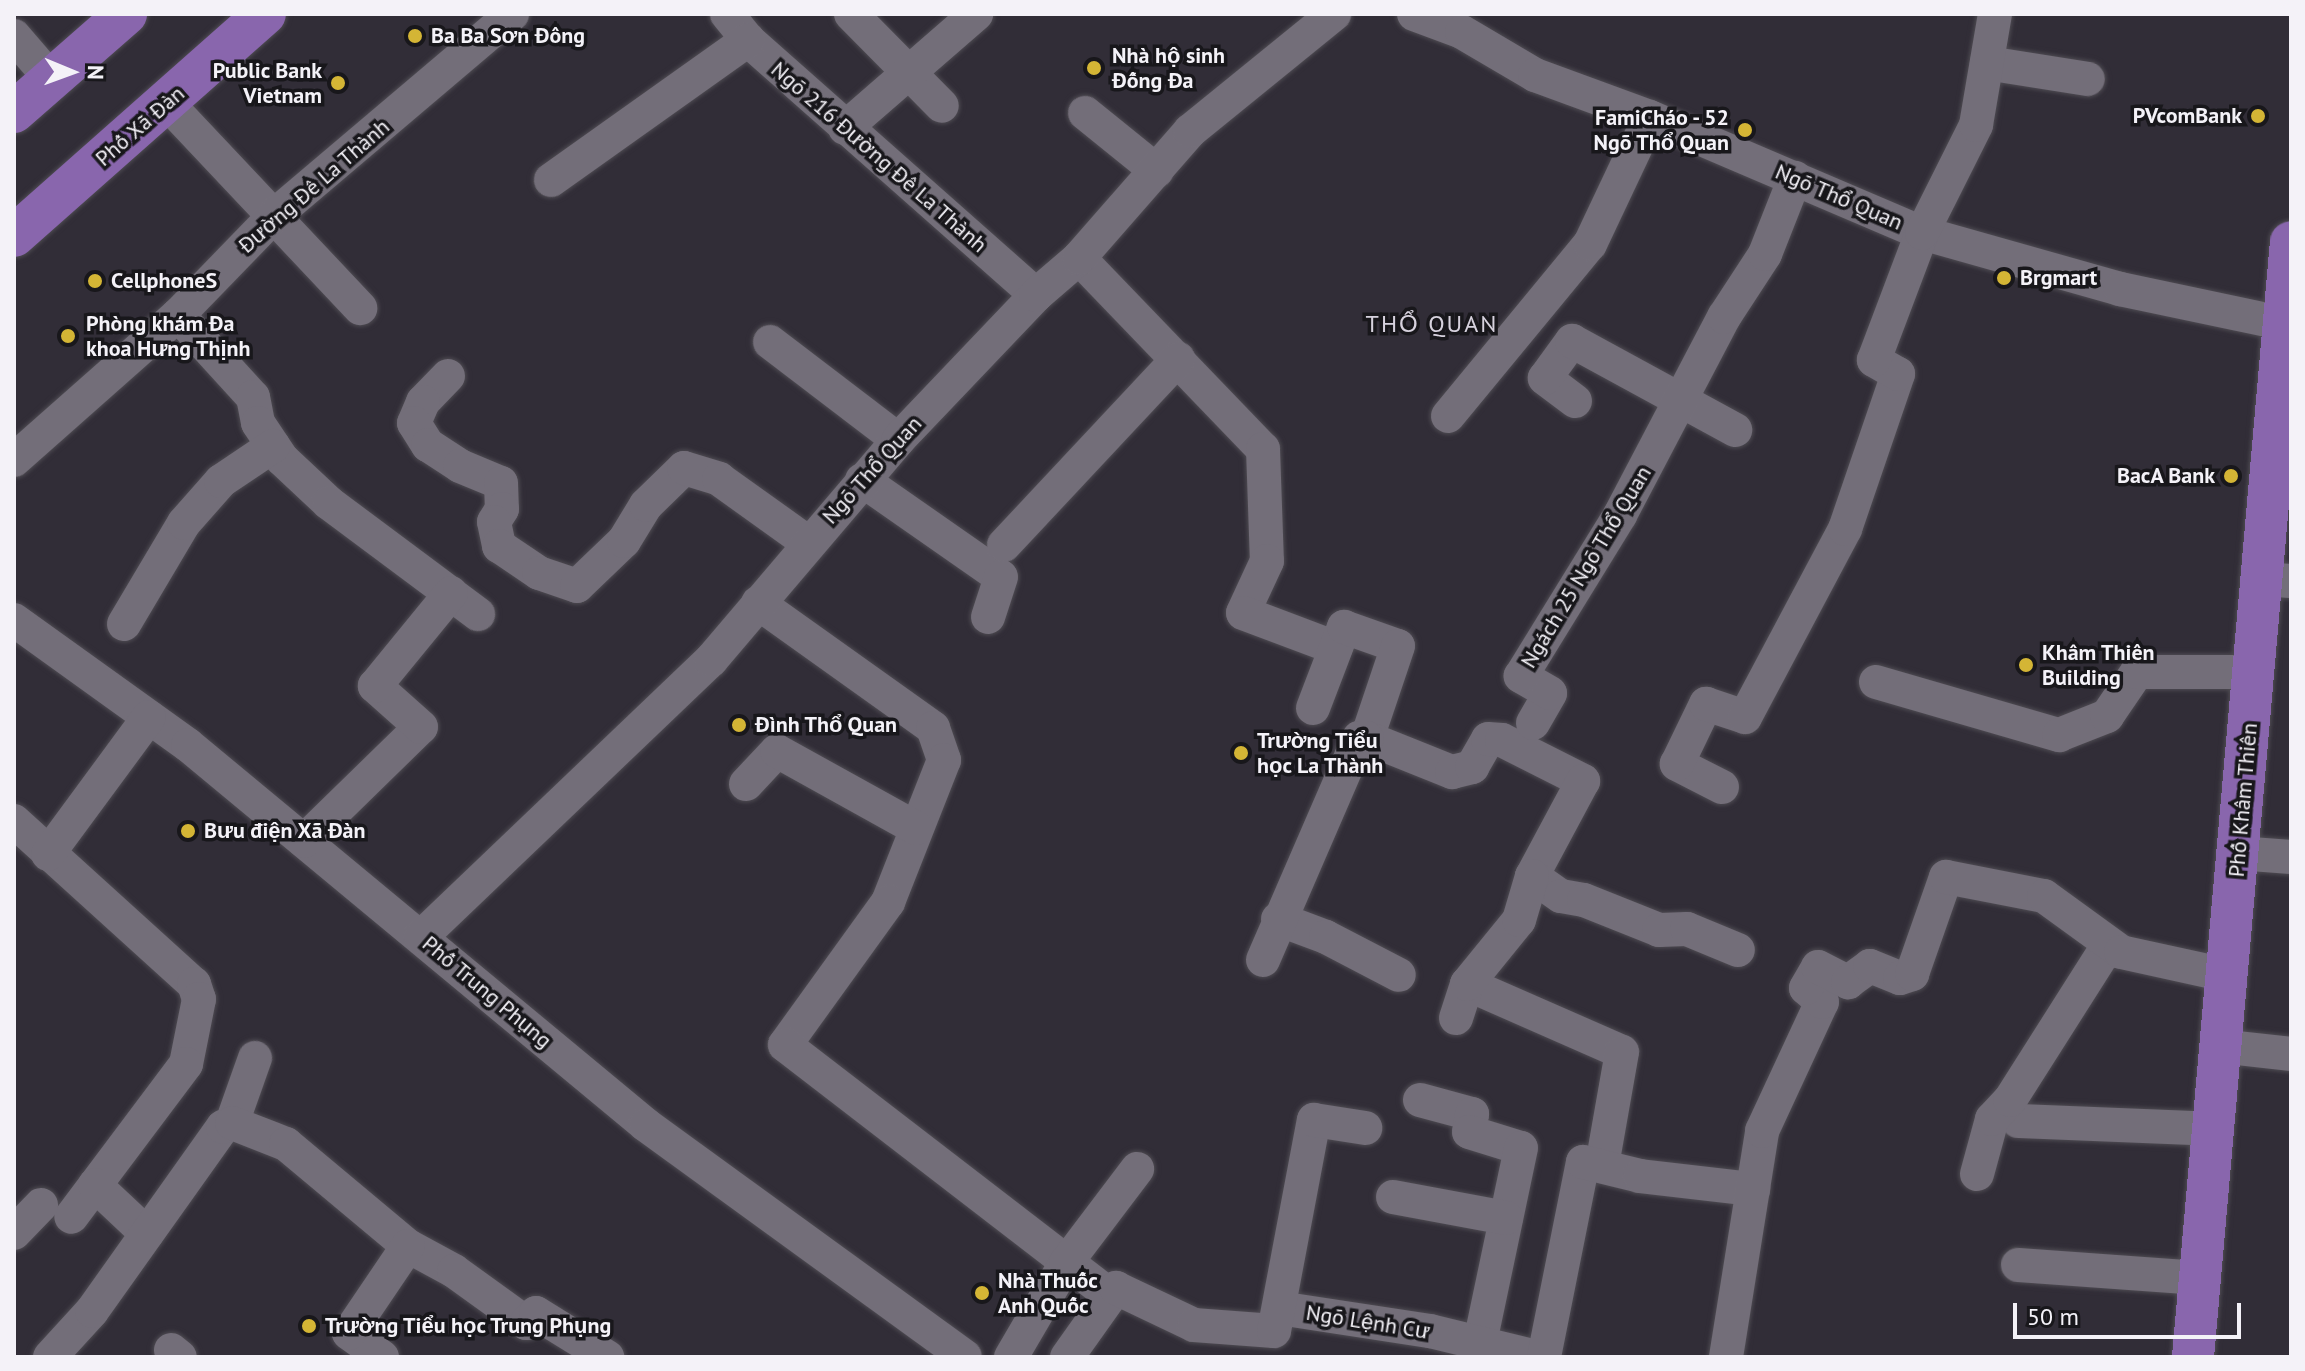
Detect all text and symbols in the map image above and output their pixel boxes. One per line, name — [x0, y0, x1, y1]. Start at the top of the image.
place label: Ba Ba Sơn Đông — [431, 23, 585, 49]
marker: Ba Ba Sơn Đông — [406, 27, 424, 45]
north arrow — [32, 32, 112, 112]
place label: Nhà hộ sinh Đống Đa — [1112, 42, 1225, 94]
street label: Ngõ 216 Đường Đê La Thành — [765, 56, 993, 258]
place label: Public Bank Vietnam — [212, 57, 322, 108]
marker: Nhà hộ sinh Đống Đa — [1083, 57, 1105, 79]
text: N — [82, 65, 110, 80]
marker: Public Bank Vietnam — [329, 74, 347, 92]
street label: Phố Xã Đàn — [90, 80, 190, 172]
place label: PVcomBank — [2133, 103, 2242, 129]
place label: FamiCháo - 52 Ngõ Thổ Quan — [1592, 104, 1729, 156]
marker: PVcomBank — [2249, 107, 2267, 125]
street label: Đường Đê La Thành — [233, 113, 395, 259]
marker: FamiCháo - 52 Ngõ Thổ Quan — [1736, 121, 1754, 139]
street label: Ngõ Thổ Quan — [1771, 158, 1907, 236]
place label: Brgmart — [2020, 265, 2097, 291]
place label: CellphoneS — [111, 268, 217, 294]
marker: Brgmart — [1995, 269, 2013, 287]
marker: CellphoneS — [86, 272, 104, 290]
place label: Phòng khám Đa khoa Hưng Thịnh — [86, 310, 251, 362]
district label: THỔ QUAN — [1366, 310, 1498, 338]
marker: Phòng khám Đa khoa Hưng Thịnh — [57, 325, 79, 347]
street label: Ngõ Thổ Quan — [817, 410, 927, 530]
street label: Ngách 25 Ngõ Thổ Quan — [1515, 461, 1657, 673]
place label: BacA Bank — [2116, 463, 2215, 489]
marker: BacA Bank — [2222, 467, 2240, 485]
place label: Khâm Thiên Building — [2042, 639, 2155, 690]
marker: Khâm Thiên Building — [2017, 656, 2035, 674]
place label: Đình Thổ Quan — [755, 712, 898, 738]
marker: Đình Thổ Quan — [730, 716, 748, 734]
street label: Phố Khâm Thiên — [2223, 721, 2263, 879]
place label: Trường Tiểu học La Thành — [1257, 727, 1385, 778]
marker: Trường Tiểu học La Thành — [1232, 744, 1250, 762]
place label: Bưu điện Xã Đàn — [204, 818, 366, 844]
marker: Bưu điện Xã Đàn — [179, 822, 197, 840]
street label: Phố Trung Phụng — [417, 930, 557, 1054]
place label: Nhà Thuốc Anh Quốc — [998, 1267, 1099, 1318]
marker: Nhà Thuốc Anh Quốc — [973, 1284, 991, 1302]
scale bar — [2017, 1287, 2245, 1337]
street label: Ngõ Lệnh Cư — [1304, 1299, 1432, 1345]
text: 50 m — [2027, 1301, 2079, 1332]
place label: Trường Tiểu học Trung Phụng — [325, 1313, 613, 1339]
marker: Trường Tiểu học Trung Phụng — [300, 1317, 318, 1335]

